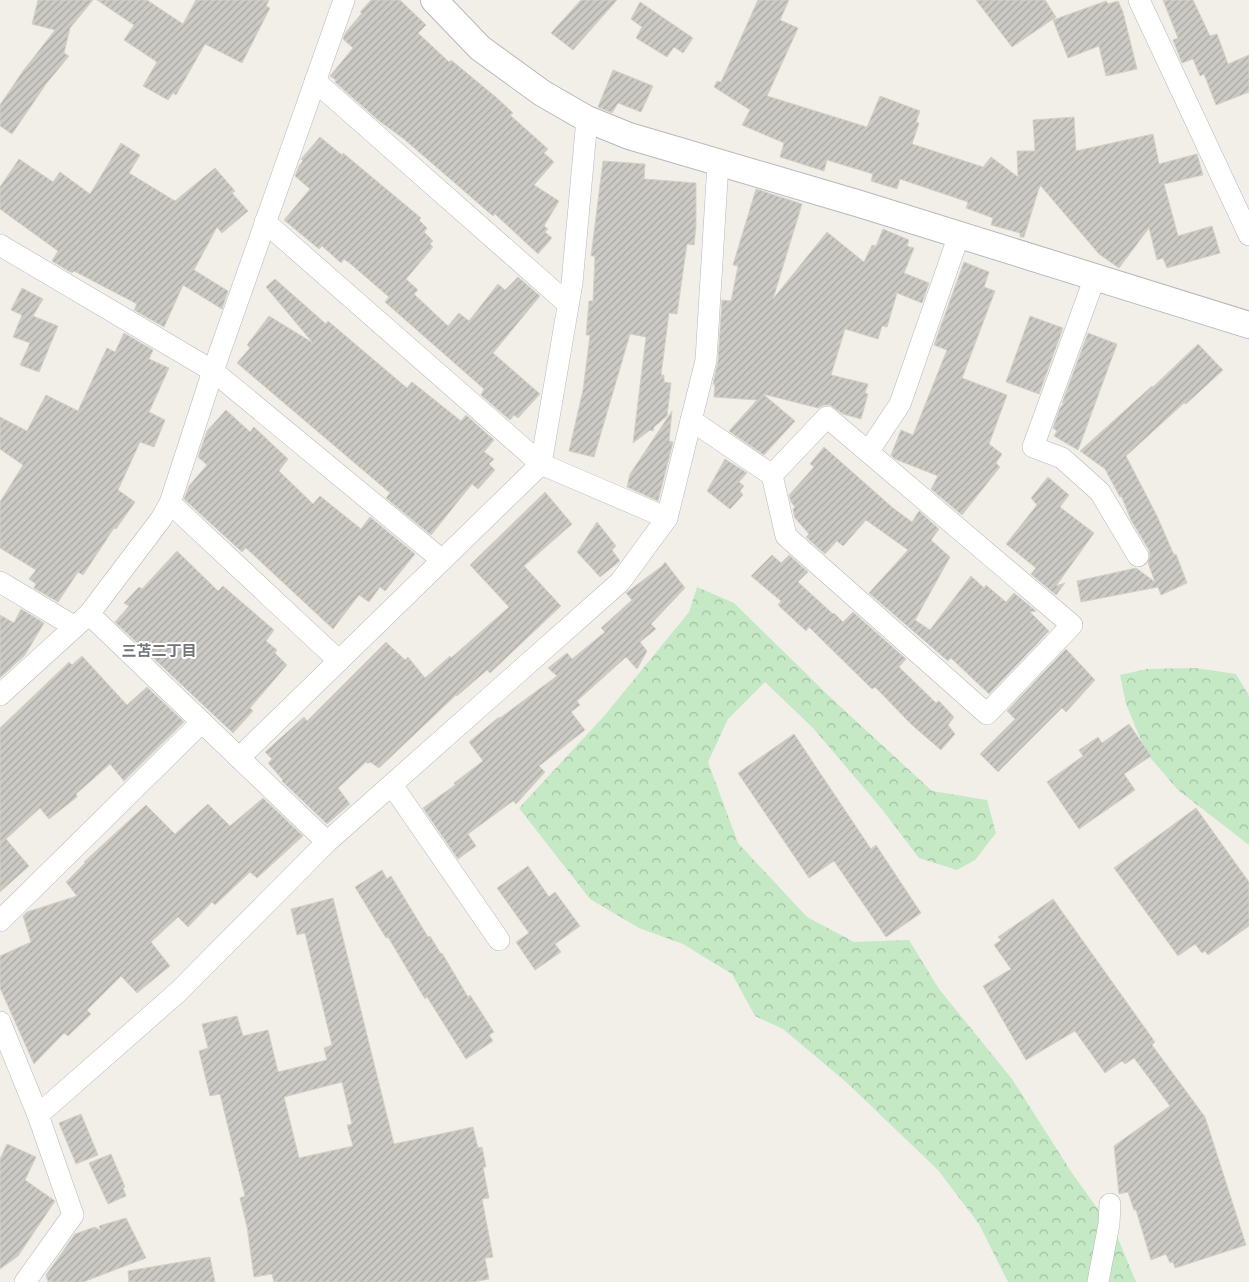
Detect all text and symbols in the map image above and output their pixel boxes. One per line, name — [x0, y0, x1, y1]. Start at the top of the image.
district label: 三苫二丁目 — [121, 642, 197, 660]

